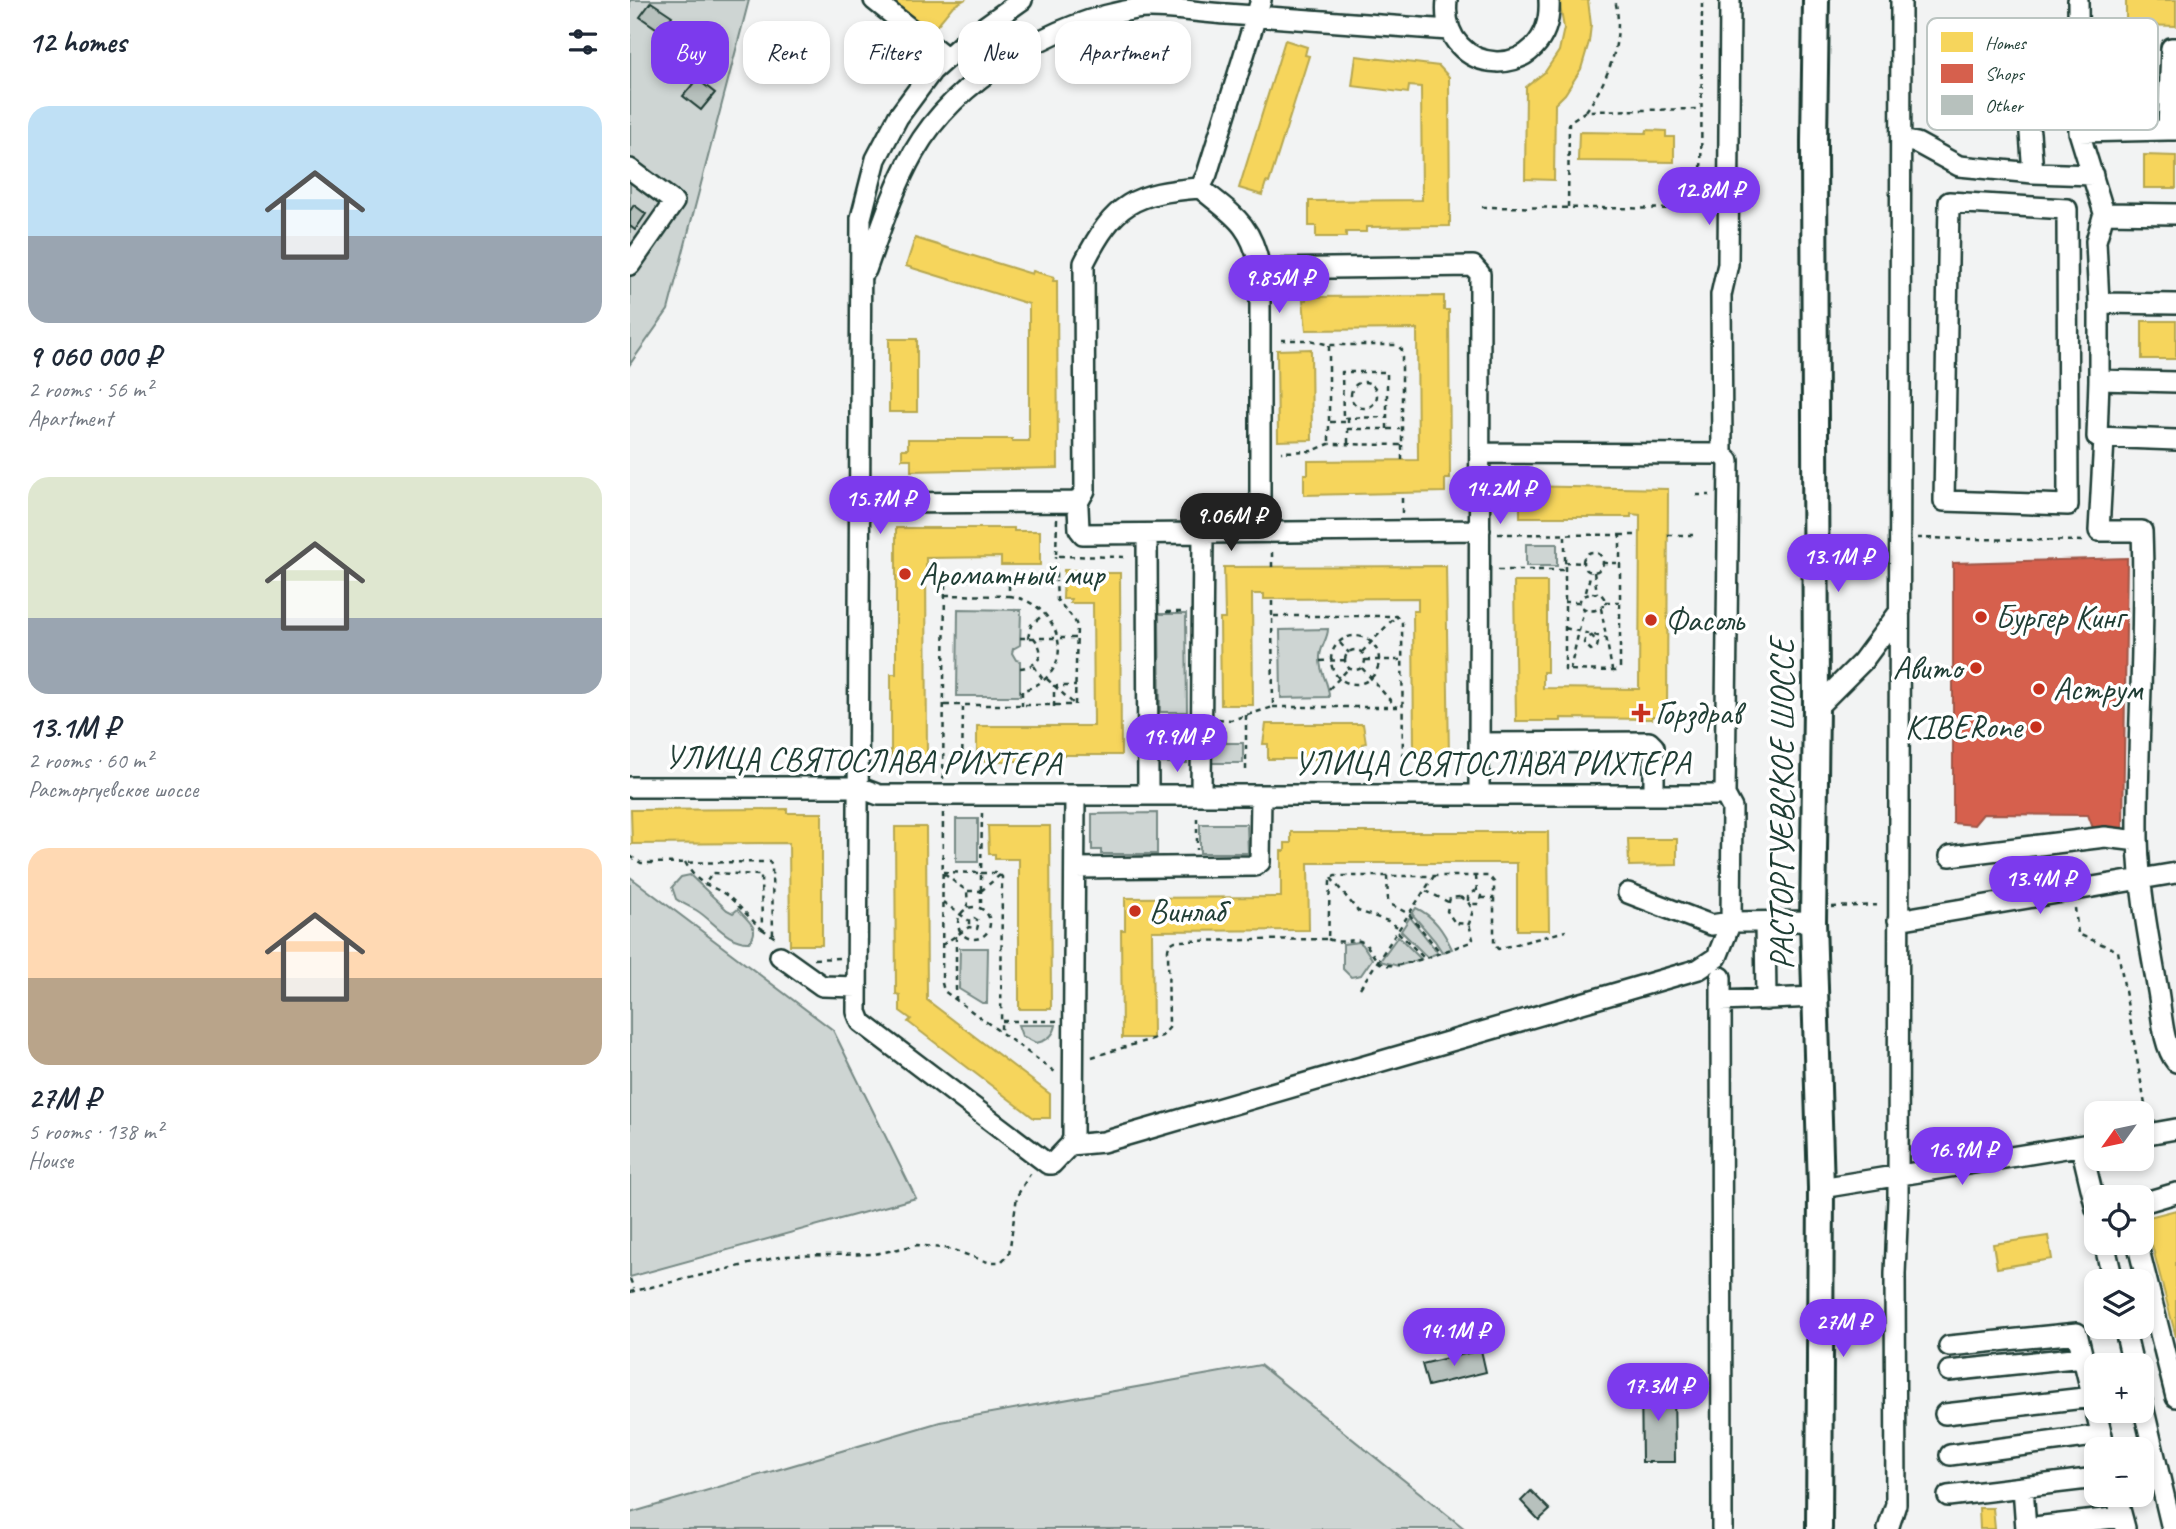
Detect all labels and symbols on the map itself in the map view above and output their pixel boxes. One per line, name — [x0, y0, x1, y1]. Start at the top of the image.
legend — [1927, 18, 2158, 130]
text: Homes — [1985, 31, 2027, 55]
text: Shops — [1985, 62, 2025, 86]
text: Other — [1985, 94, 2025, 118]
pin: 12.8M ₽ — [1644, 168, 1774, 227]
pin: 9.85M ₽ — [1214, 256, 1344, 315]
pin: 14.2M ₽ — [1435, 466, 1565, 526]
pin: 15.7M ₽ — [815, 476, 945, 536]
pin: 9.06M ₽ — [1166, 494, 1296, 553]
pin: 13.1M ₽ — [1773, 534, 1903, 594]
place label: Ароматный мир — [919, 553, 1107, 595]
marker: Ароматный мир — [897, 566, 913, 582]
place label: Бургер Кинг — [1995, 596, 2129, 638]
place label: Фасоль — [1665, 599, 1745, 641]
marker: Бургер Кинг — [1973, 609, 1989, 625]
marker: Фасоль — [1643, 612, 1659, 628]
street label: РАСТОРГУЕВСКОЕ ШОССЕ — [1761, 635, 1803, 969]
place label: Авито — [1893, 647, 1965, 689]
marker: Авито — [1968, 660, 1984, 676]
place label: Аструм — [2053, 668, 2144, 710]
marker: Аструм — [2031, 681, 2047, 697]
place label: Горздрав — [1655, 692, 1746, 734]
marker: Горздрав — [1633, 705, 1649, 721]
place label: KIBERone — [1905, 706, 2024, 748]
pin: 19.9M ₽ — [1112, 714, 1242, 774]
marker: KIBERone — [2028, 719, 2044, 735]
street label: УЛИЦА СВЯТОСЛАВА РИХТЕРА — [664, 736, 1063, 784]
street label: УЛИЦА СВЯТОСЛАВА РИХТЕРА — [1294, 742, 1692, 784]
pin: 13.4M ₽ — [1975, 856, 2105, 916]
place label: Винлаб — [1149, 890, 1232, 932]
marker: Винлаб — [1127, 903, 1143, 919]
north arrow — [2084, 1101, 2154, 1171]
pin: 16.9M ₽ — [1897, 1128, 2027, 1187]
pin: 27M ₽ — [1794, 1300, 1892, 1359]
pin: 14.1M ₽ — [1389, 1308, 1519, 1368]
pin: 17.3M ₽ — [1593, 1364, 1723, 1423]

